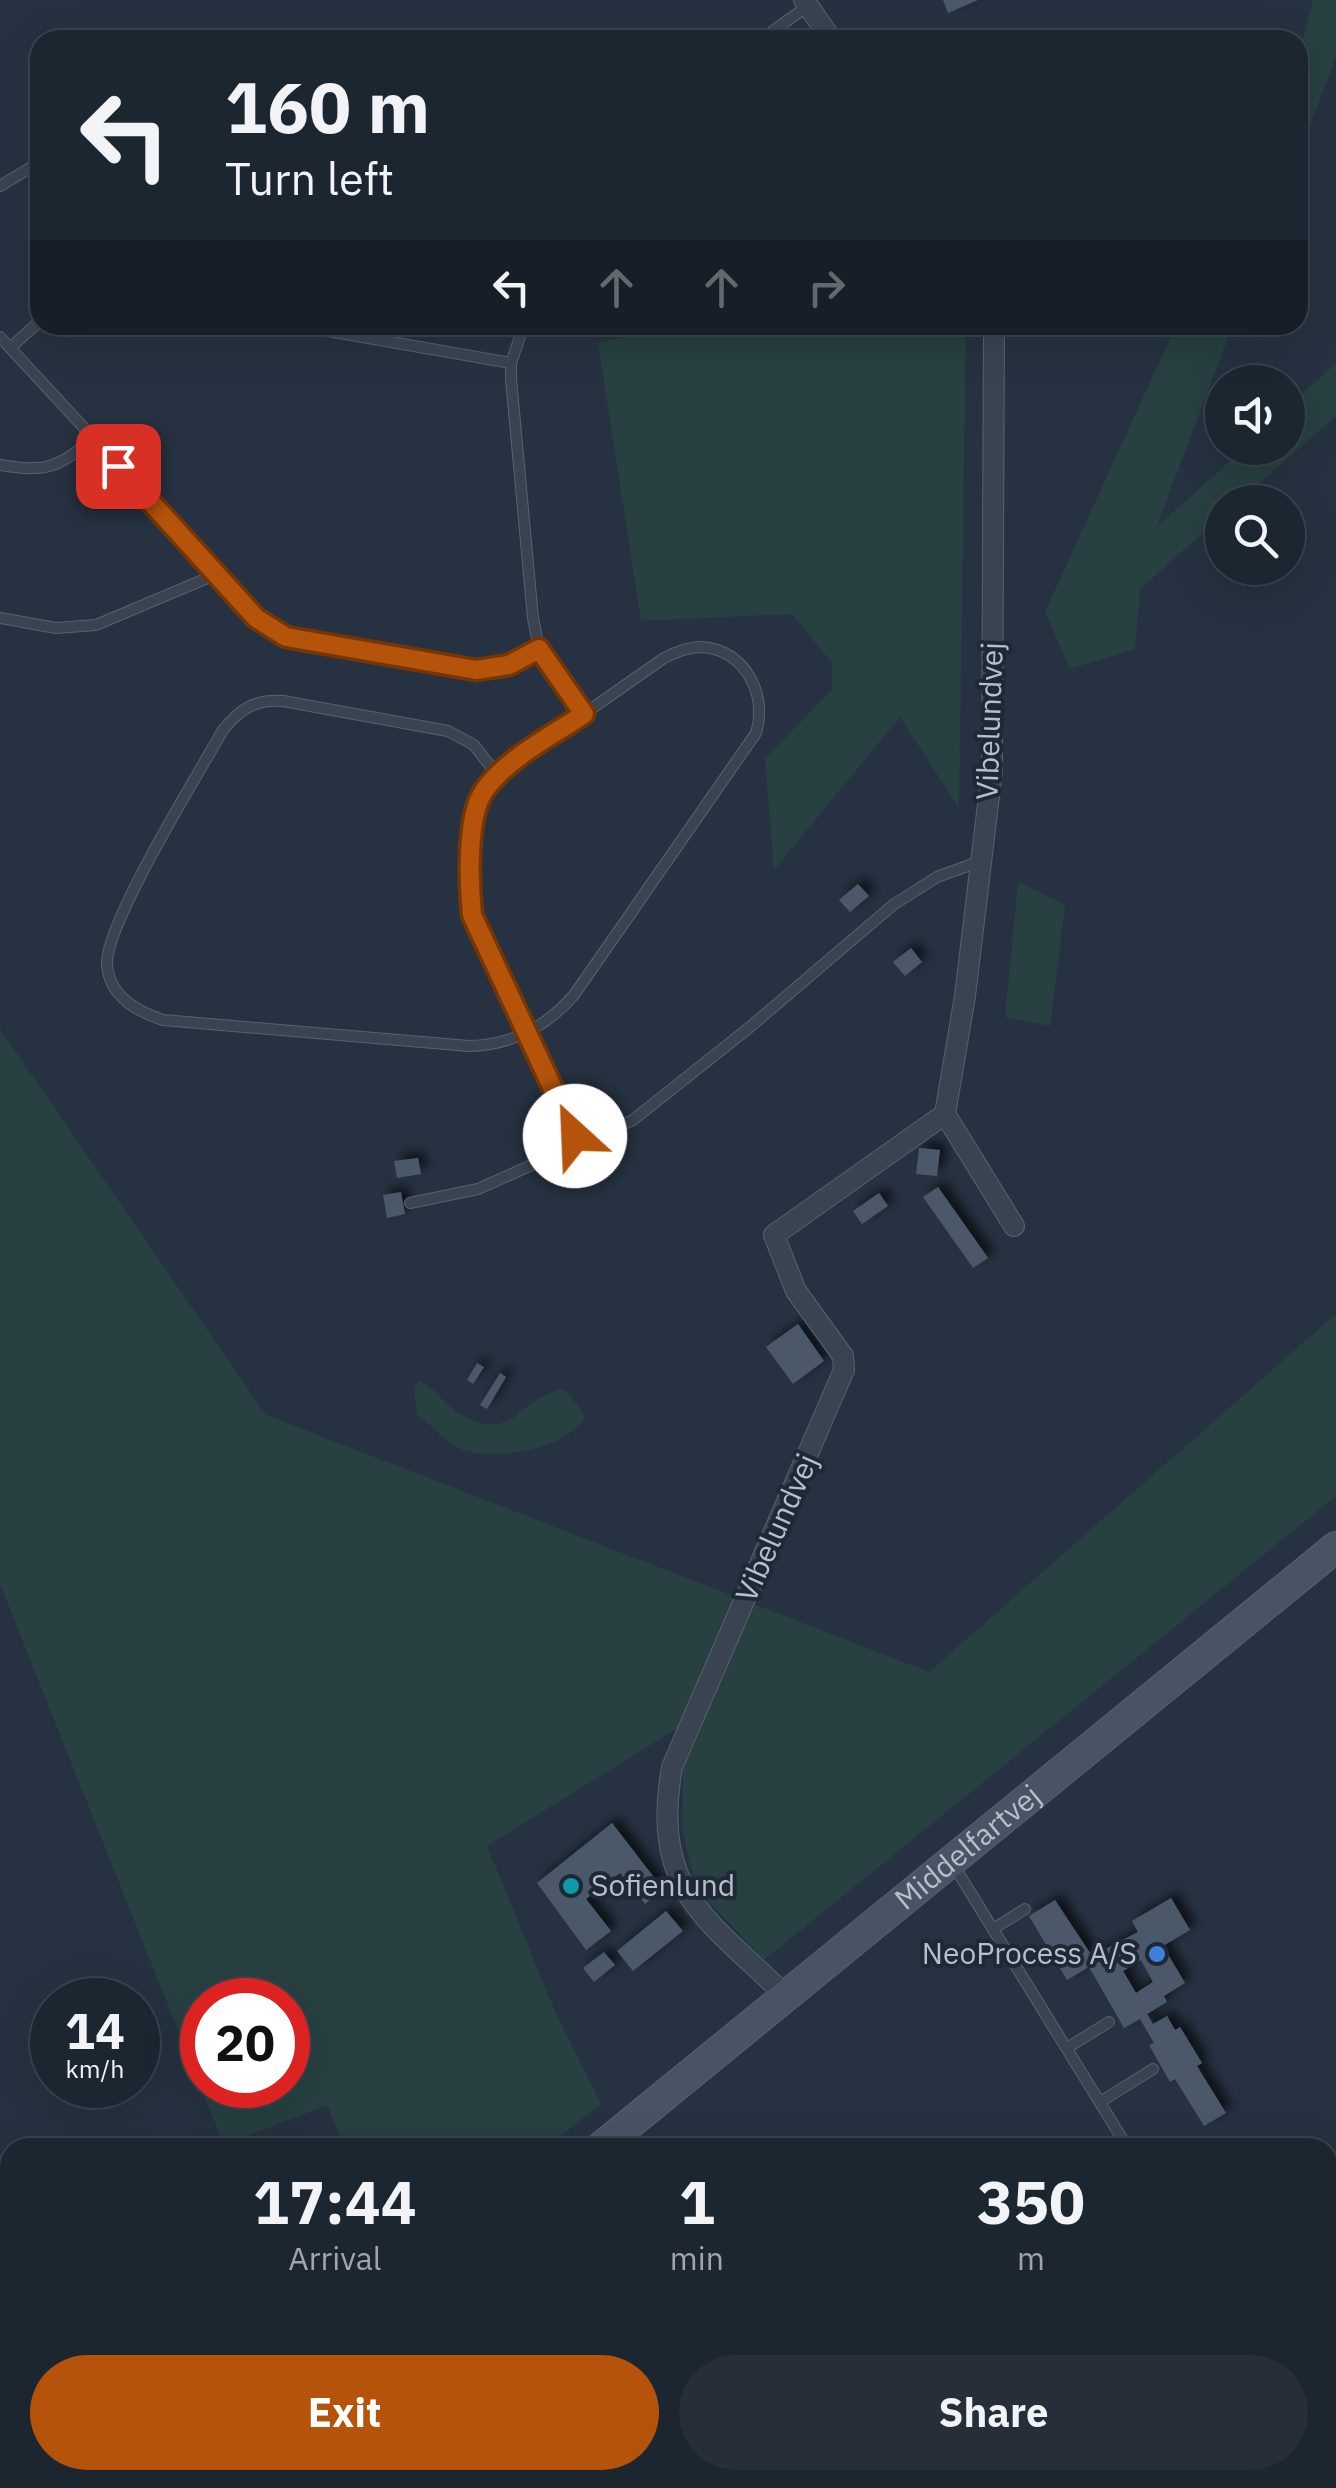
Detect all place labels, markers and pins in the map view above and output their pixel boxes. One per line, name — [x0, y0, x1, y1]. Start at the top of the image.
pin — [76, 424, 161, 509]
place label: Sofienlund — [591, 1865, 735, 1904]
marker: Sofienlund — [560, 1875, 582, 1897]
place label: NeoProcess A/S — [922, 1933, 1137, 1972]
marker: NeoProcess A/S — [1146, 1943, 1168, 1965]

